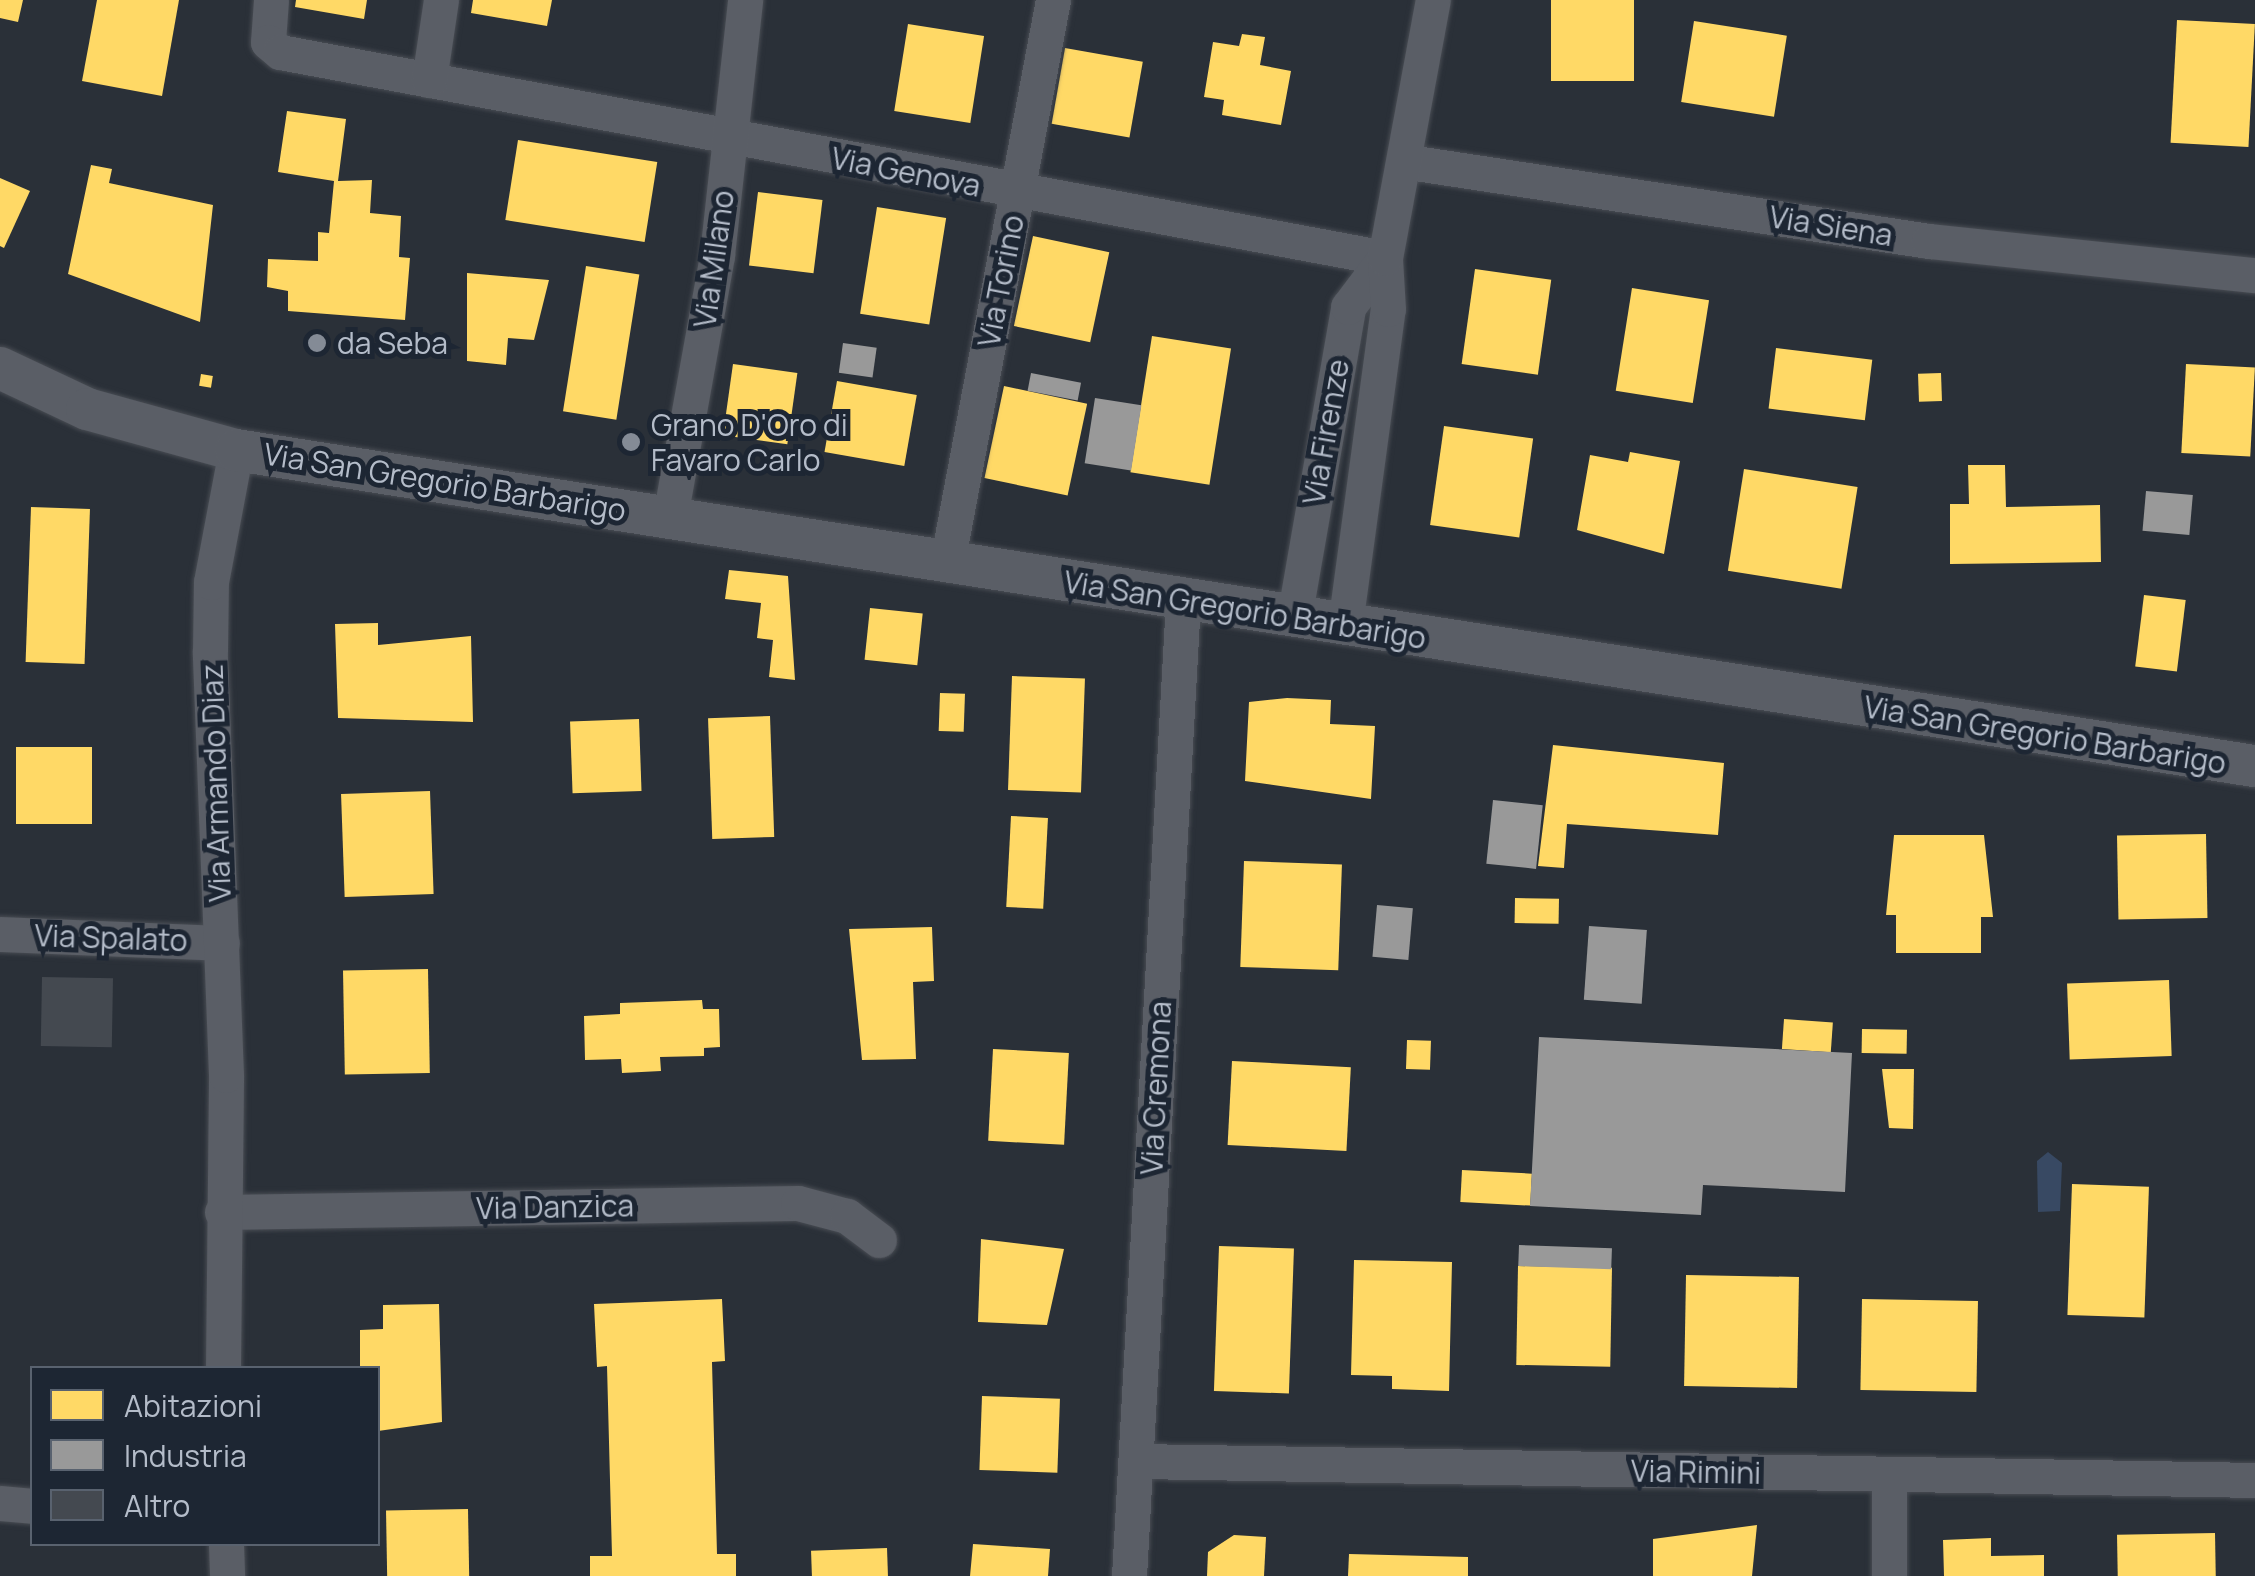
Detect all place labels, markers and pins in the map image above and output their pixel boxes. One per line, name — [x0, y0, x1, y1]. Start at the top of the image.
place label: da Seba — [337, 325, 448, 361]
marker: da Seba — [306, 332, 328, 354]
place label: Grano D'Oro di Favaro Carlo — [651, 407, 848, 478]
marker: Grano D'Oro di Favaro Carlo — [620, 431, 642, 453]

